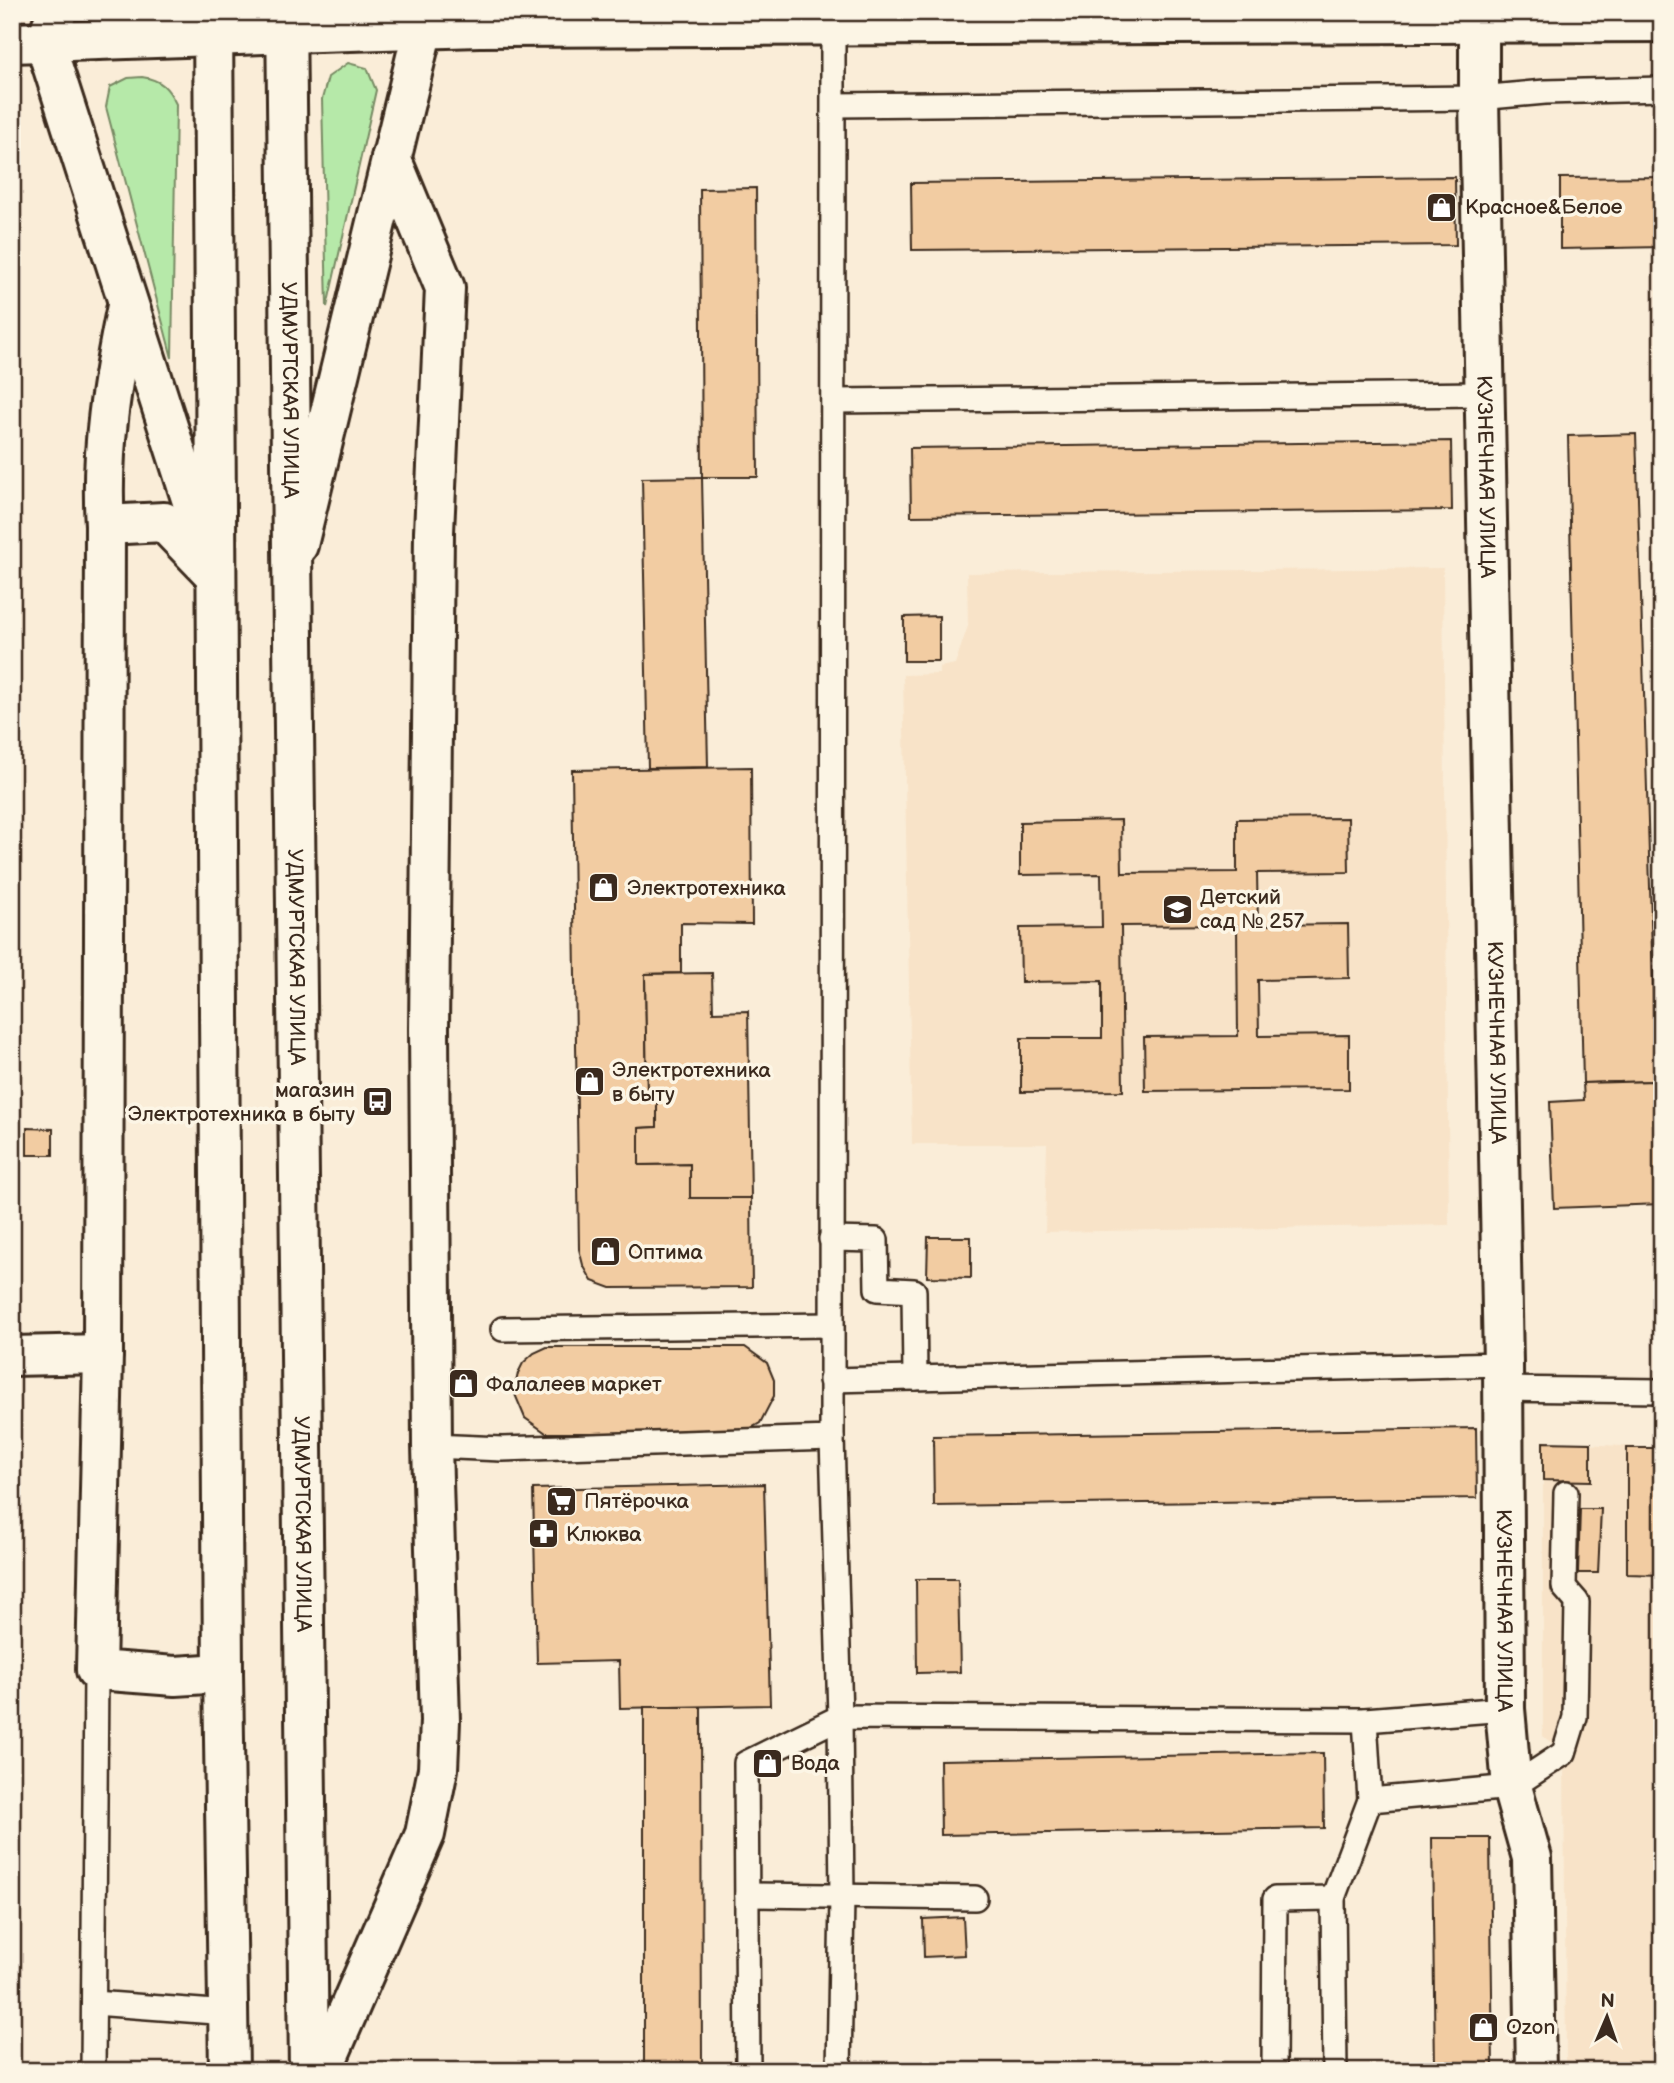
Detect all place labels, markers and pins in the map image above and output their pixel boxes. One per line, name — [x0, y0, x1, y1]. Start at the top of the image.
shop icon: Красное&Белое — [1425, 190, 1459, 224]
place label: Красное&Белое — [1465, 195, 1623, 220]
shop icon: Электротехника — [587, 871, 621, 905]
place label: Электротехника — [627, 876, 787, 901]
place label: Детский сад № 257 — [1200, 885, 1305, 934]
school or university icon: Детский сад № 257 — [1160, 892, 1194, 926]
place label: Электротехника в быту — [612, 1058, 772, 1107]
shop icon: Электротехника в быту — [572, 1065, 606, 1099]
place label: магазин Электротехника в быту — [128, 1078, 355, 1127]
bus stop icon: магазин Электротехника в быту — [361, 1085, 395, 1119]
shop icon: Оптима — [588, 1235, 622, 1269]
place label: Оптима — [628, 1240, 704, 1265]
shop icon: Фалалеев маркет — [446, 1367, 480, 1401]
place label: Фалалеев маркет — [486, 1372, 662, 1397]
supermarket icon: Пятёрочка — [544, 1484, 578, 1518]
place label: Пятёрочка — [584, 1489, 690, 1514]
pharmacy icon: Клюква — [526, 1517, 560, 1551]
place label: Клюква — [566, 1522, 642, 1547]
shop icon: Вода — [751, 1746, 785, 1780]
place label: Вода — [791, 1751, 840, 1776]
shop icon: Ozon — [1466, 2010, 1500, 2044]
place label: Ozon — [1506, 2015, 1555, 2040]

